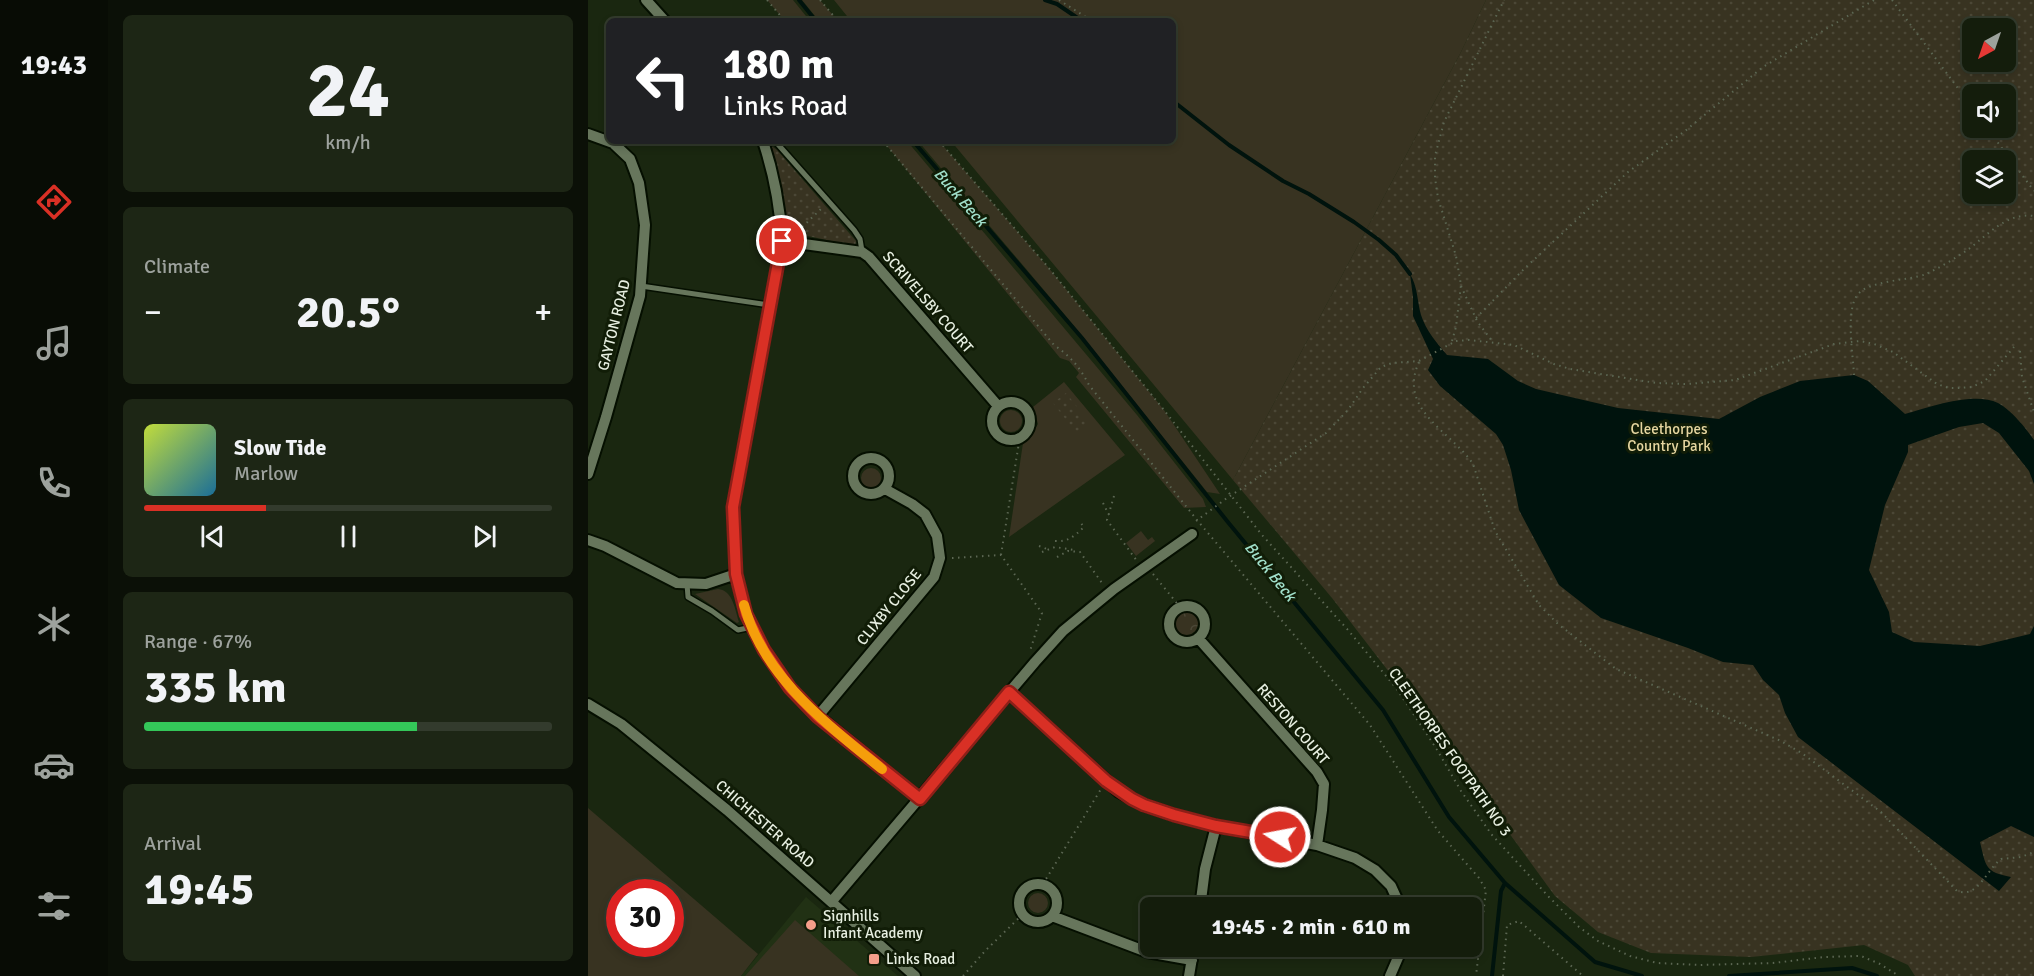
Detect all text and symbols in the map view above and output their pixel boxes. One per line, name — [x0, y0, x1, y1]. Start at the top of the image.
north arrow — [1962, 18, 2016, 72]
map controls — [1962, 18, 2016, 204]
text: 180 m — [723, 39, 834, 90]
icon: left — [624, 42, 702, 120]
text: 24 — [306, 43, 390, 139]
text: 19:43 — [21, 49, 87, 82]
button: sound — [1962, 84, 2016, 138]
text: Links Road — [723, 90, 848, 123]
text: km/h — [325, 130, 371, 155]
button: layers — [1962, 150, 2016, 204]
water label: Buck Beck — [929, 164, 992, 232]
icon: directions — [33, 181, 75, 223]
pin — [756, 215, 807, 266]
icon: arrive — [765, 224, 798, 257]
street label: SCRIVELSBY COURT — [879, 248, 977, 357]
text: Climate — [144, 254, 210, 279]
street label: GAYTON ROAD — [594, 278, 634, 372]
text: 20.5° — [296, 285, 400, 340]
text: − — [144, 292, 162, 333]
text: + — [534, 292, 552, 333]
icon: music — [33, 322, 75, 364]
park label: Cleethorpes Country Park — [1627, 420, 1711, 455]
text: Slow Tide — [234, 434, 326, 461]
text: Marlow — [234, 461, 298, 486]
icon: phone — [33, 462, 75, 504]
icon: previous — [196, 520, 229, 553]
icon: pause — [332, 520, 365, 553]
icon: next — [468, 520, 501, 553]
water label: Buck Beck — [1240, 538, 1301, 607]
street label: CLIXBY CLOSE — [853, 565, 925, 649]
icon: climate — [33, 603, 75, 645]
text: Range · 67% — [144, 629, 252, 654]
text: 335 km — [144, 660, 287, 715]
street label: CLEETHORPES FOOTPATH NO 3 — [1385, 664, 1515, 840]
street label: RESTON COURT — [1253, 680, 1333, 768]
icon: car — [33, 744, 75, 786]
street label: CHICHESTER ROAD — [712, 776, 818, 872]
position arrow — [1248, 805, 1312, 869]
text: Arrival — [144, 831, 202, 856]
text: 19:45 — [144, 862, 254, 917]
speed limit sign: 30 — [606, 879, 684, 957]
icon: filters — [33, 885, 75, 927]
place label: Signhills Infant Academy — [823, 907, 923, 942]
text: 19:45 · 2 min · 610 m — [1211, 913, 1411, 940]
marker: Signhills Infant Academy — [804, 918, 818, 932]
place label: Links Road — [886, 950, 955, 968]
marker: Links Road — [867, 952, 881, 966]

